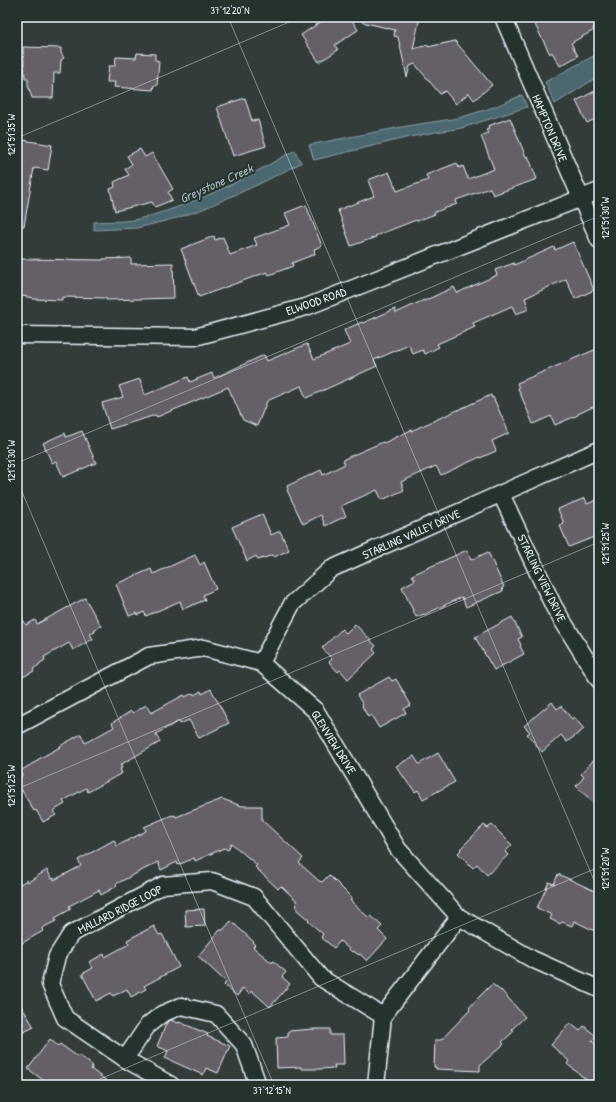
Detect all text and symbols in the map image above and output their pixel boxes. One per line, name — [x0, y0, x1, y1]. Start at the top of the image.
text: 37°12'20"N — [210, 4, 250, 17]
street label: HAMPTON DRIVE — [528, 92, 572, 165]
text: 121°51'35"W — [5, 113, 18, 156]
water label: Greystone Creek — [176, 158, 257, 207]
text: 121°51'30"W — [599, 196, 612, 239]
street label: ELWOOD ROAD — [284, 283, 349, 319]
text: 121°51'30"W — [5, 439, 18, 482]
street label: STARLING VALLEY DRIVE — [359, 504, 463, 563]
text: 121°51'25"W — [599, 522, 612, 565]
street label: STARLING VIEW DRIVE — [513, 531, 571, 625]
street label: GLENVIEW DRIVE — [307, 707, 361, 778]
text: 121°51'25"W — [5, 764, 18, 807]
text: 121°51'20"W — [599, 847, 612, 890]
street label: MALLARD RIDGE LOOP — [75, 880, 166, 938]
text: 37°12'15"N — [253, 1084, 291, 1097]

